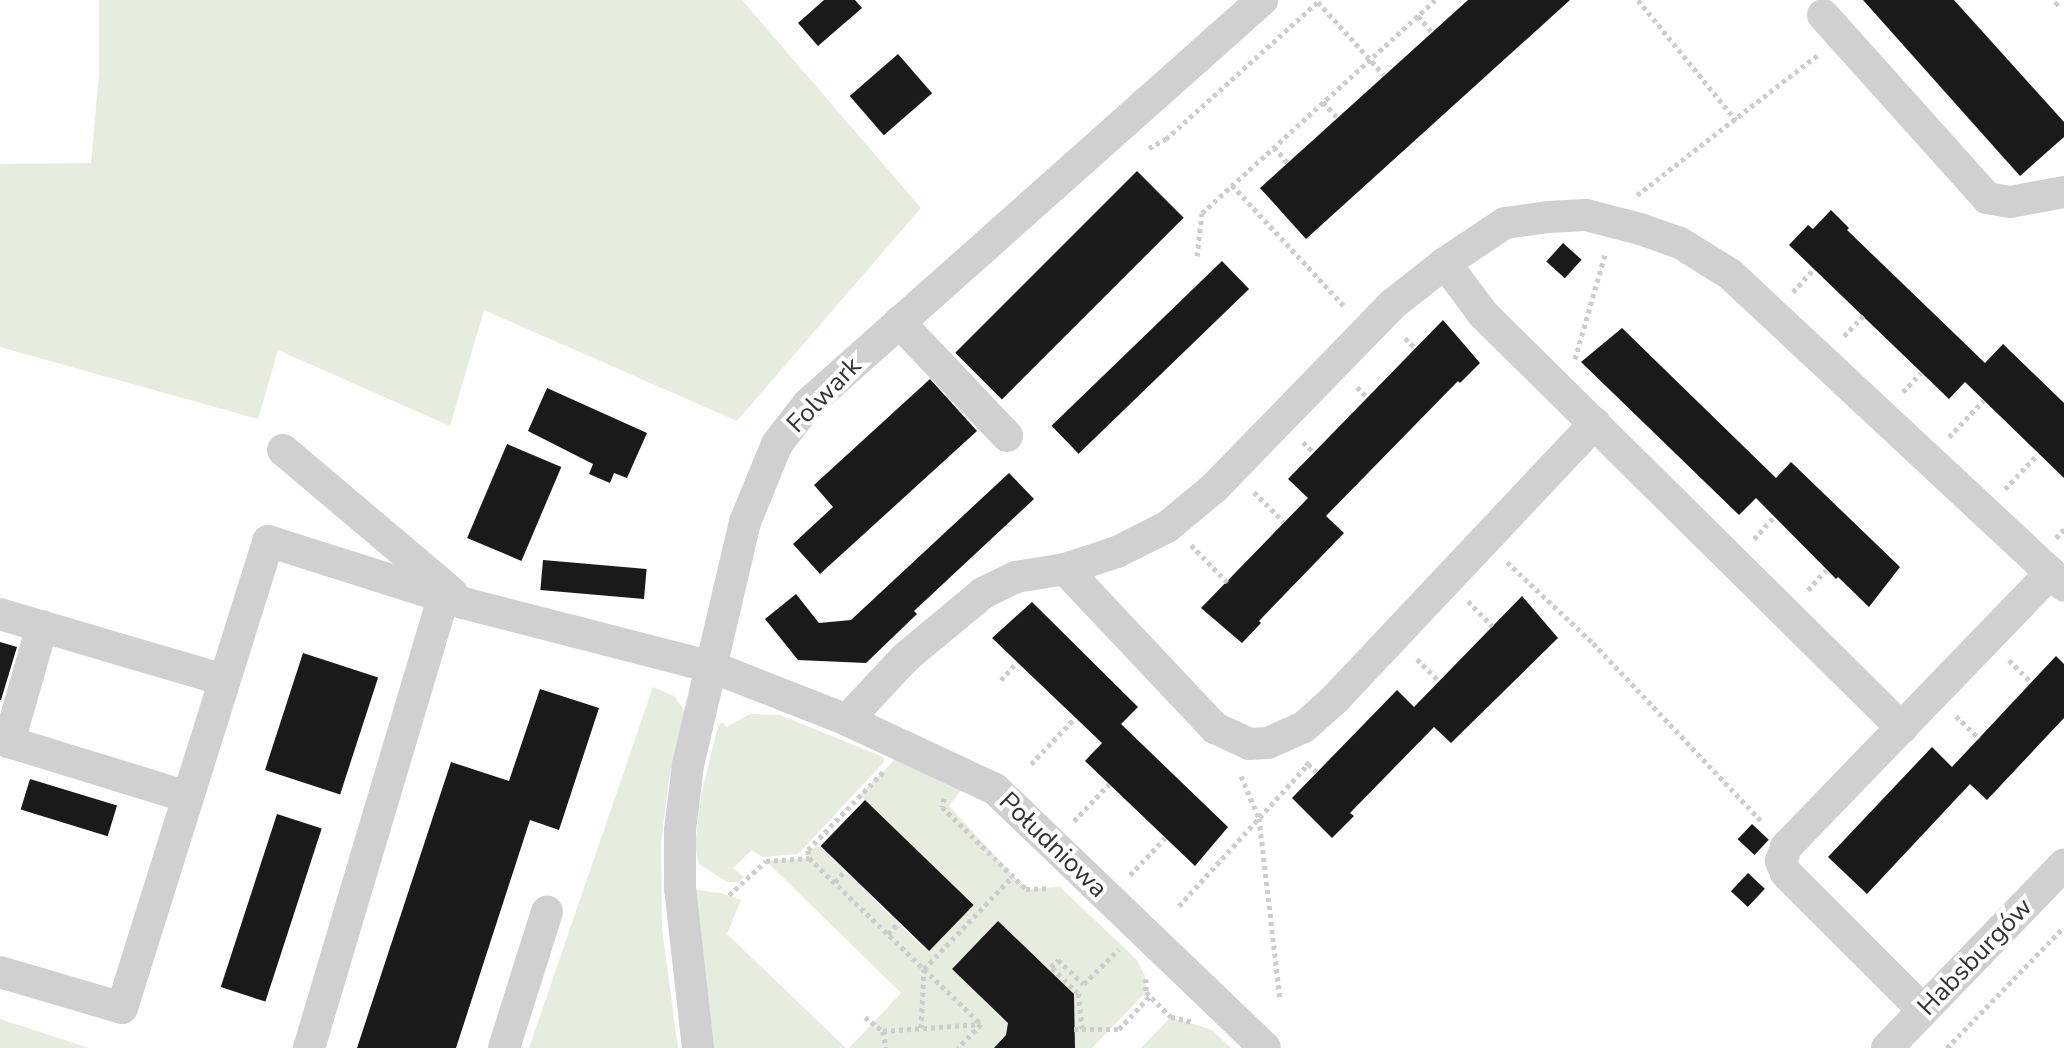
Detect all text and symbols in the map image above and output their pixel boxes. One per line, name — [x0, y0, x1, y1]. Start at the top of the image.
street label: Folwark — [780, 351, 868, 439]
street label: Południowa — [992, 786, 1114, 904]
street label: Habsburgów — [1911, 892, 2039, 1022]

